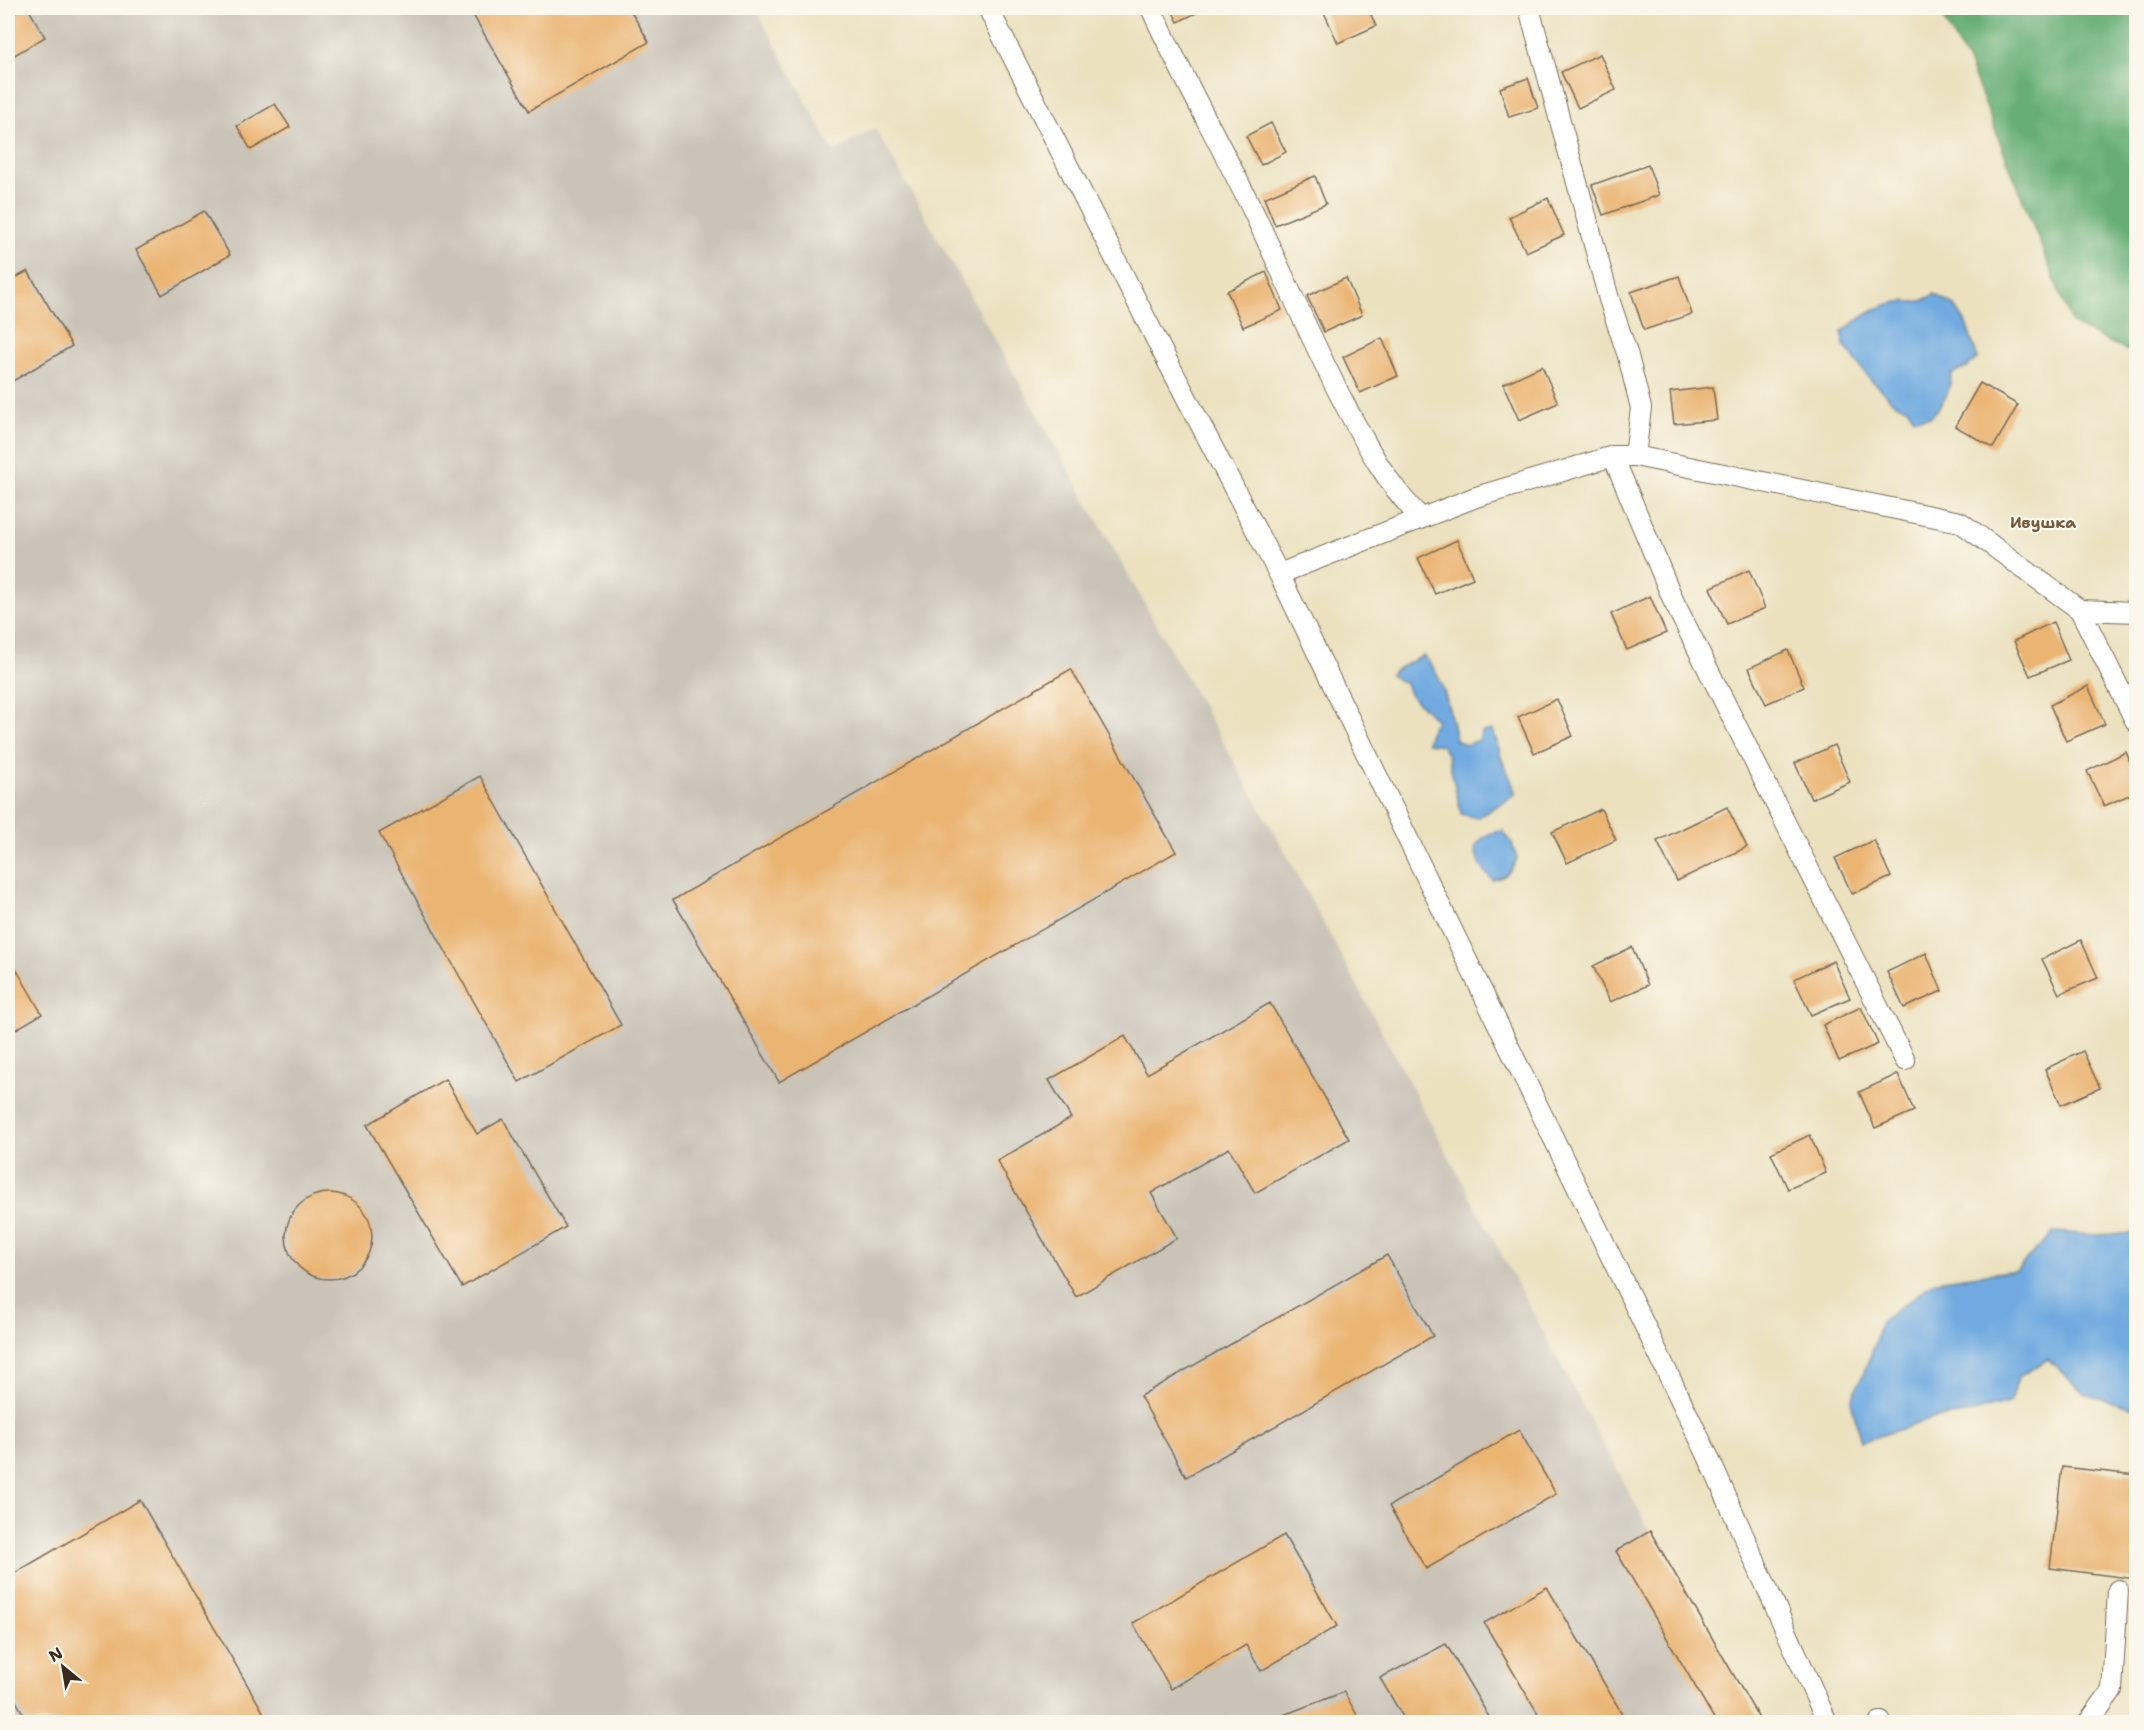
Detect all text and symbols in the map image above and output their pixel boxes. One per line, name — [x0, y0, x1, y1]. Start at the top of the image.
district label: Ивушка — [2010, 512, 2076, 533]
north arrow — [33, 1637, 93, 1697]
text: N — [45, 1642, 66, 1667]

